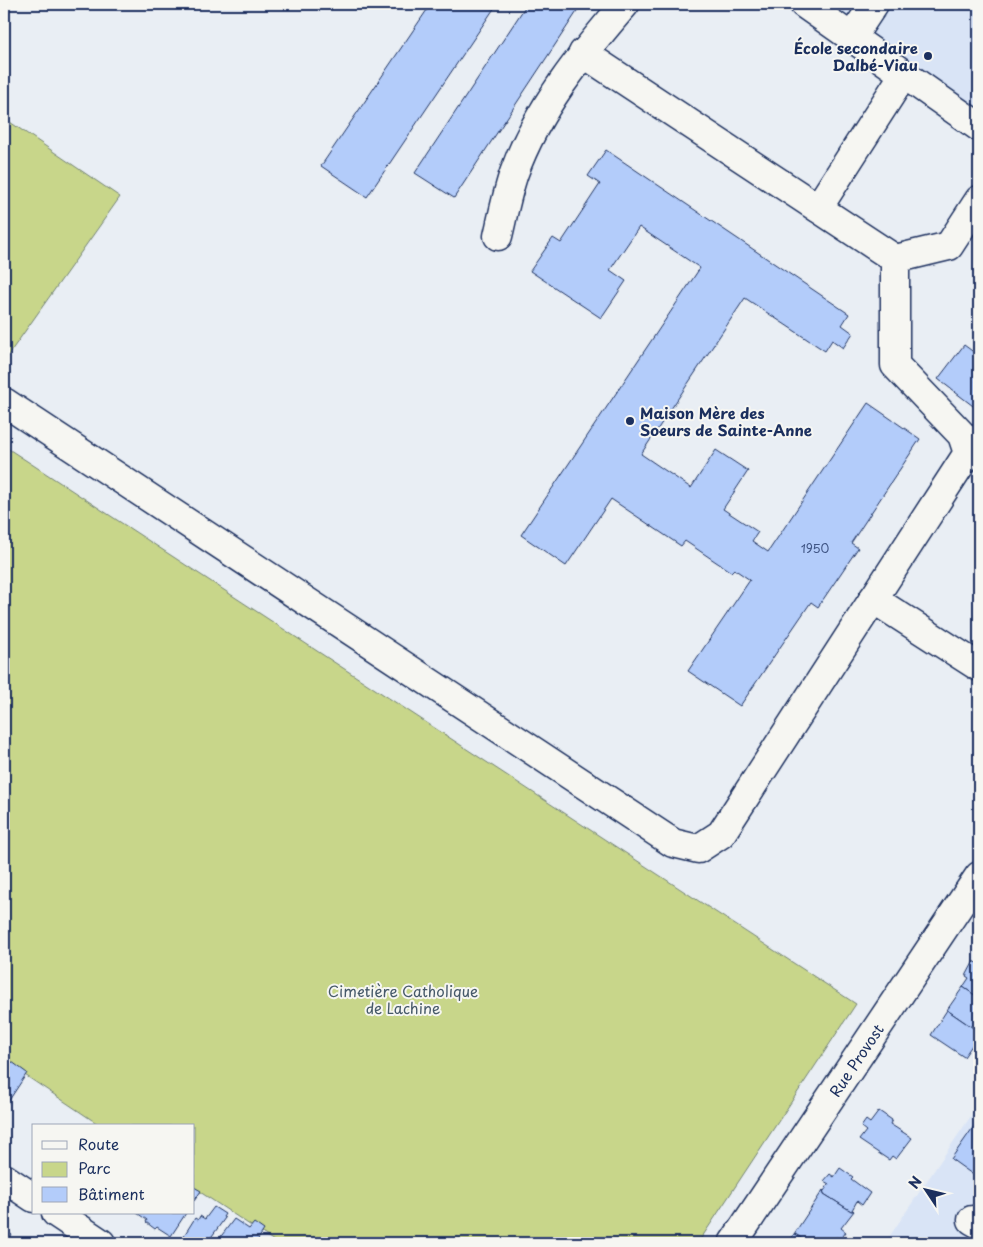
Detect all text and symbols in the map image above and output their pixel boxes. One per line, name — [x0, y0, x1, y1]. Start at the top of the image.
place label: École secondaire Dalbé-Viau — [794, 36, 918, 76]
marker: École secondaire Dalbé-Viau — [922, 50, 934, 62]
place label: Maison Mère des Soeurs de Sainte-Anne — [640, 401, 812, 441]
marker: Maison Mère des Soeurs de Sainte-Anne — [624, 415, 636, 427]
house number: 1950 — [801, 539, 830, 557]
park label: Cimetière Catholique de Lachine — [328, 979, 478, 1019]
street label: Rue Provost — [823, 1019, 889, 1101]
legend — [32, 1124, 195, 1214]
text: Route — [78, 1132, 119, 1155]
text: Parc — [78, 1156, 111, 1179]
north arrow — [900, 1164, 950, 1214]
text: N — [903, 1172, 927, 1193]
text: Bâtiment — [78, 1182, 145, 1205]

